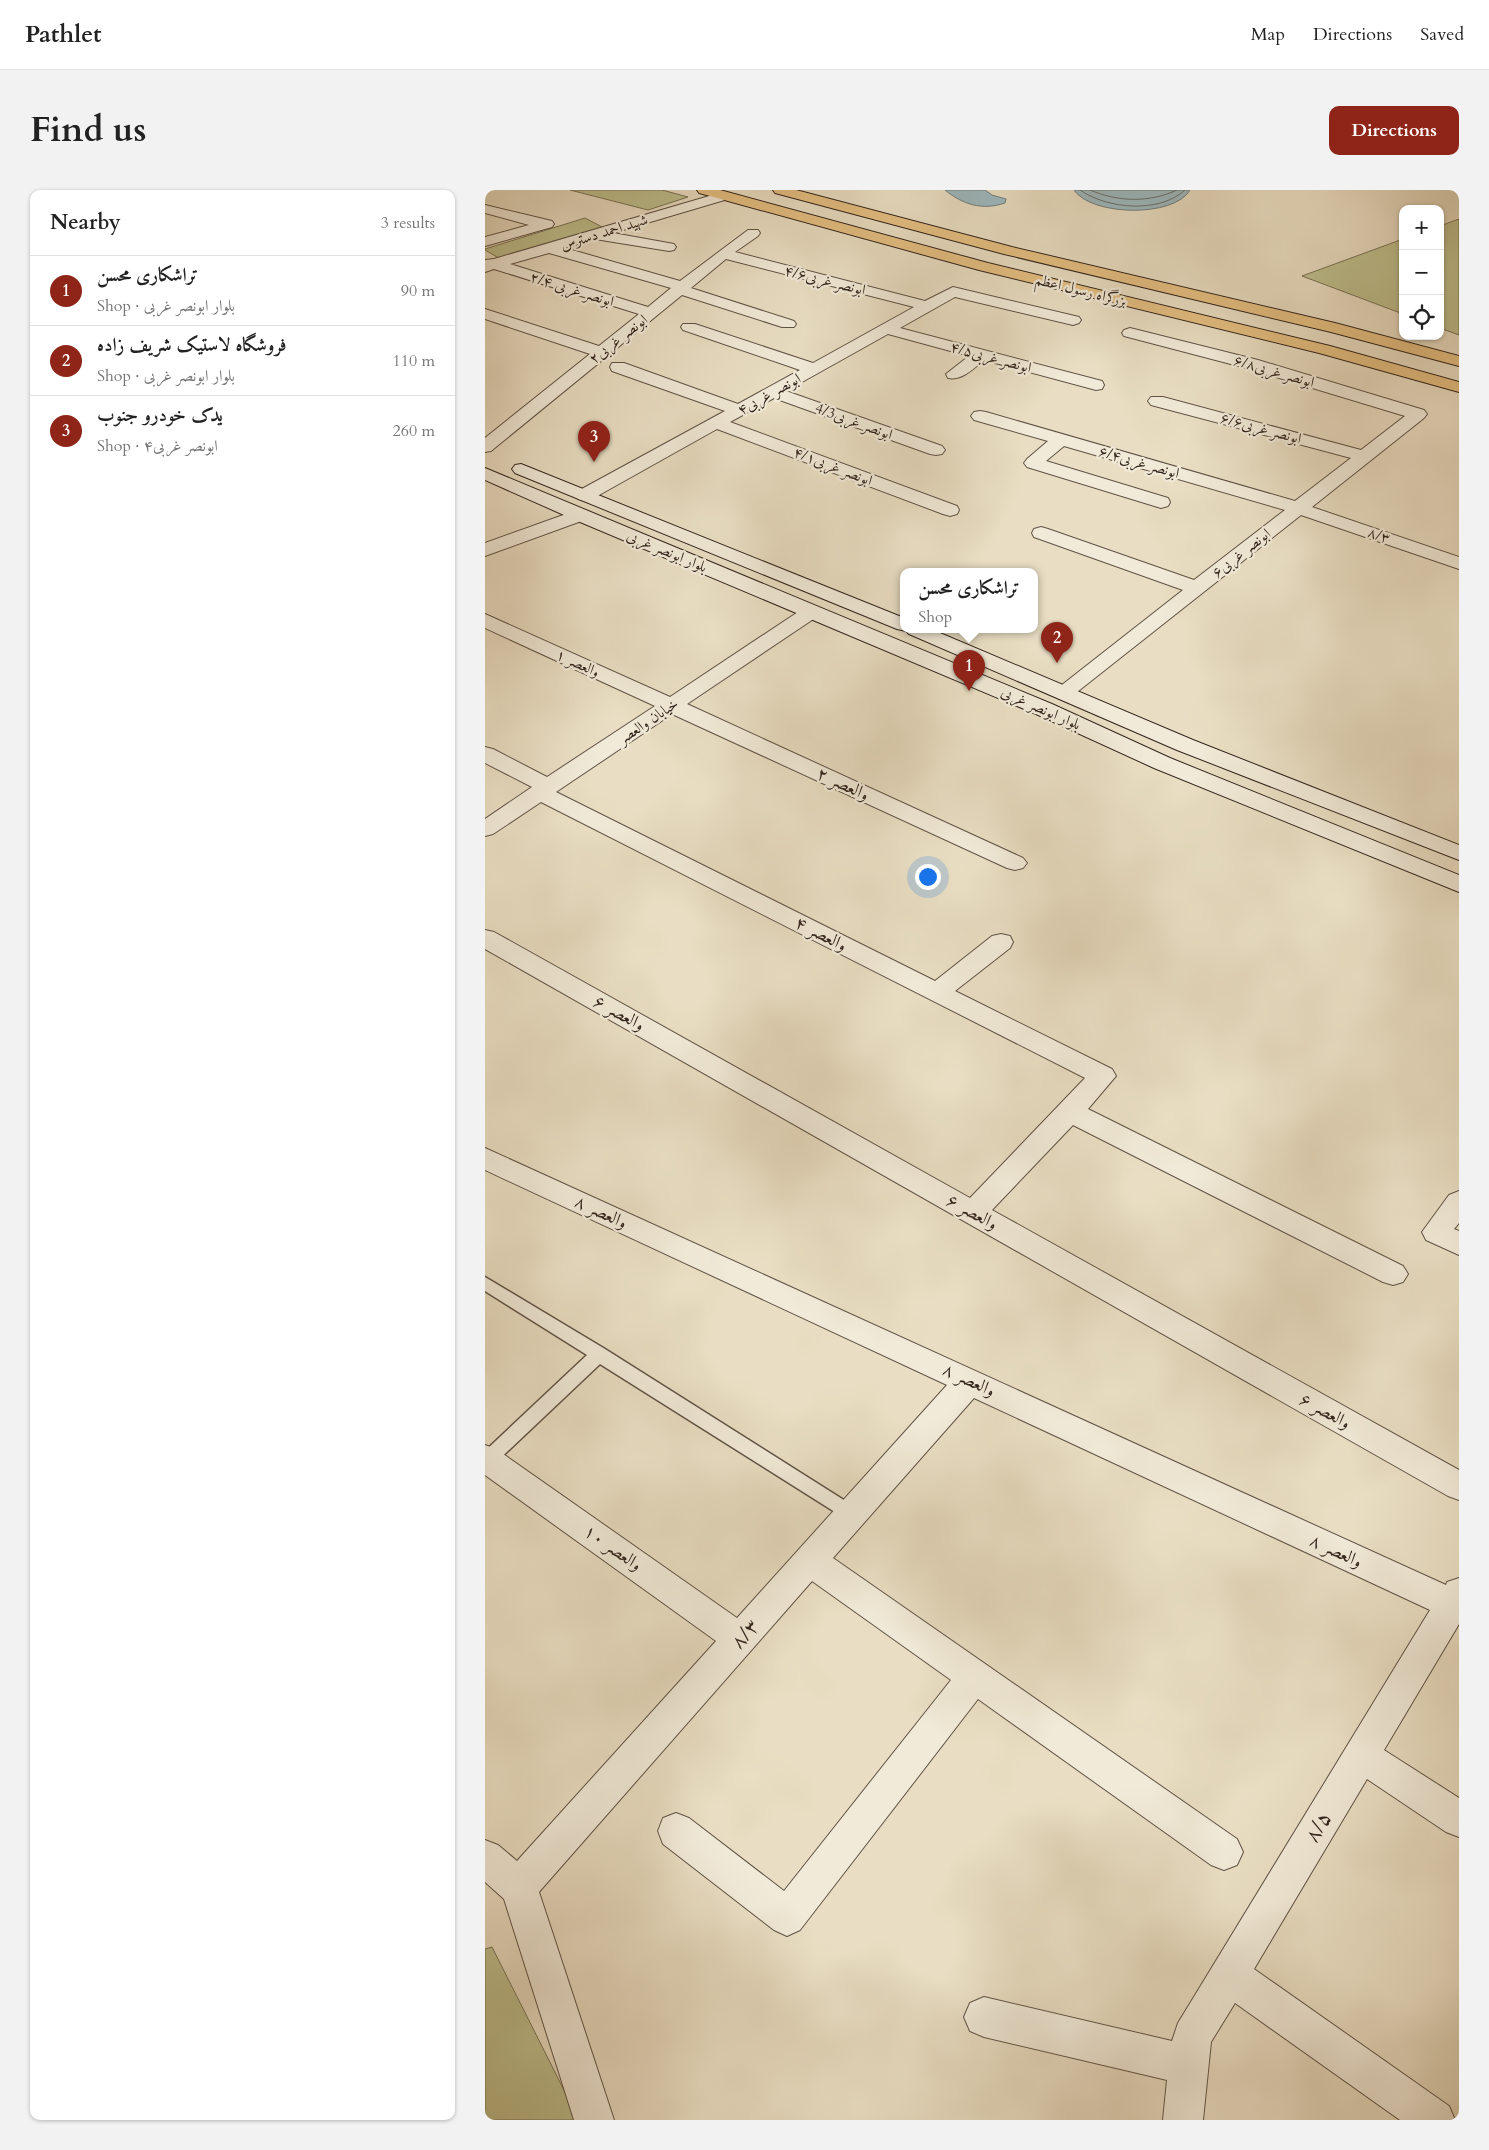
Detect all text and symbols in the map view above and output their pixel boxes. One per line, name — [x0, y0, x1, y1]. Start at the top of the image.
text: Pathlet — [25, 18, 102, 51]
text: Map — [1251, 22, 1285, 47]
text: Directions — [1313, 22, 1392, 47]
text: Saved — [1420, 22, 1464, 47]
text: Find us — [30, 106, 146, 154]
button: Directions — [1329, 106, 1459, 155]
map controls — [1399, 205, 1444, 340]
button: + — [1399, 205, 1444, 250]
text: Nearby — [50, 208, 121, 237]
street label: شهید احمد دسترس — [558, 209, 650, 255]
text: 3 results — [381, 212, 435, 234]
button: − — [1399, 250, 1444, 295]
street label: ۴/۶ابونصر غربی — [782, 260, 868, 301]
text: تراشکاری محسن — [97, 262, 198, 288]
street label: ابونصر غربی ۲/۴ — [527, 267, 617, 312]
street label: بزرگراه رسول اعظم — [1032, 269, 1129, 315]
text: 1 — [62, 280, 70, 302]
text: 90 m — [401, 280, 435, 302]
text: Shop · بلوار ابونصر غربی — [97, 295, 235, 317]
button: locate — [1399, 295, 1444, 340]
street label: ۲ابونصر غربی — [584, 310, 652, 369]
text: فروشگاه لاستیک شریف زاده — [97, 332, 287, 358]
street label: ۴/۵ابونصر غربی — [948, 337, 1034, 378]
text: 2 — [62, 350, 70, 372]
text: 110 m — [393, 350, 435, 372]
street label: ۶/۸ابونصر غربی — [1231, 350, 1317, 393]
text: Shop · بلوار ابونصر غربی — [97, 365, 235, 387]
street label: ۴ابونصر غربی — [734, 368, 805, 420]
street label: 4/3ابونصر غربی — [812, 398, 895, 445]
text: یدک خودرو جنوب — [97, 402, 223, 428]
street label: ۶/۶ابونصر غربی — [1218, 408, 1304, 449]
text: 3 — [62, 420, 70, 442]
text: 260 m — [393, 420, 435, 442]
pin: 3 — [578, 421, 610, 462]
text: Shop · ۴ابونصر غربی — [97, 435, 218, 457]
street label: ۶/۴ابونصر غربی — [1096, 441, 1182, 484]
street label: ۴/۱ابونصر غربی — [790, 442, 875, 491]
street label: ۸/۳ — [1365, 522, 1393, 548]
street label: ۶ابونصر غربی — [1207, 524, 1275, 583]
street label: بلوار ابونصر غربی — [623, 525, 710, 578]
popup — [900, 568, 1038, 633]
text: تراشکاری محسن — [918, 575, 1020, 601]
text: Shop — [918, 606, 952, 628]
pin: 2 — [1041, 622, 1073, 663]
street label: والعصر ۱ — [553, 644, 603, 682]
pin: 1 — [953, 650, 985, 691]
street label: بلوار ابونصر غربی — [998, 681, 1084, 735]
street label: خیابان والعصر — [612, 693, 682, 750]
street label: والعصر ۲ — [813, 761, 873, 807]
your location — [915, 864, 941, 890]
street label: والعصر ۴ — [791, 910, 851, 958]
street label: والعصر ۶ — [589, 989, 649, 1037]
street label: والعصر ۶ — [942, 1188, 1002, 1236]
street label: والعصر ۸ — [571, 1189, 631, 1235]
street label: والعصر ۸ — [939, 1357, 999, 1403]
street label: والعصر ۶ — [1295, 1387, 1355, 1435]
street label: والعصر ۱۰ — [579, 1519, 647, 1577]
street label: والعصر ۸ — [1306, 1528, 1366, 1574]
street label: ۸/۳ — [724, 1613, 766, 1655]
street label: ۸/۵ — [1297, 1806, 1339, 1848]

